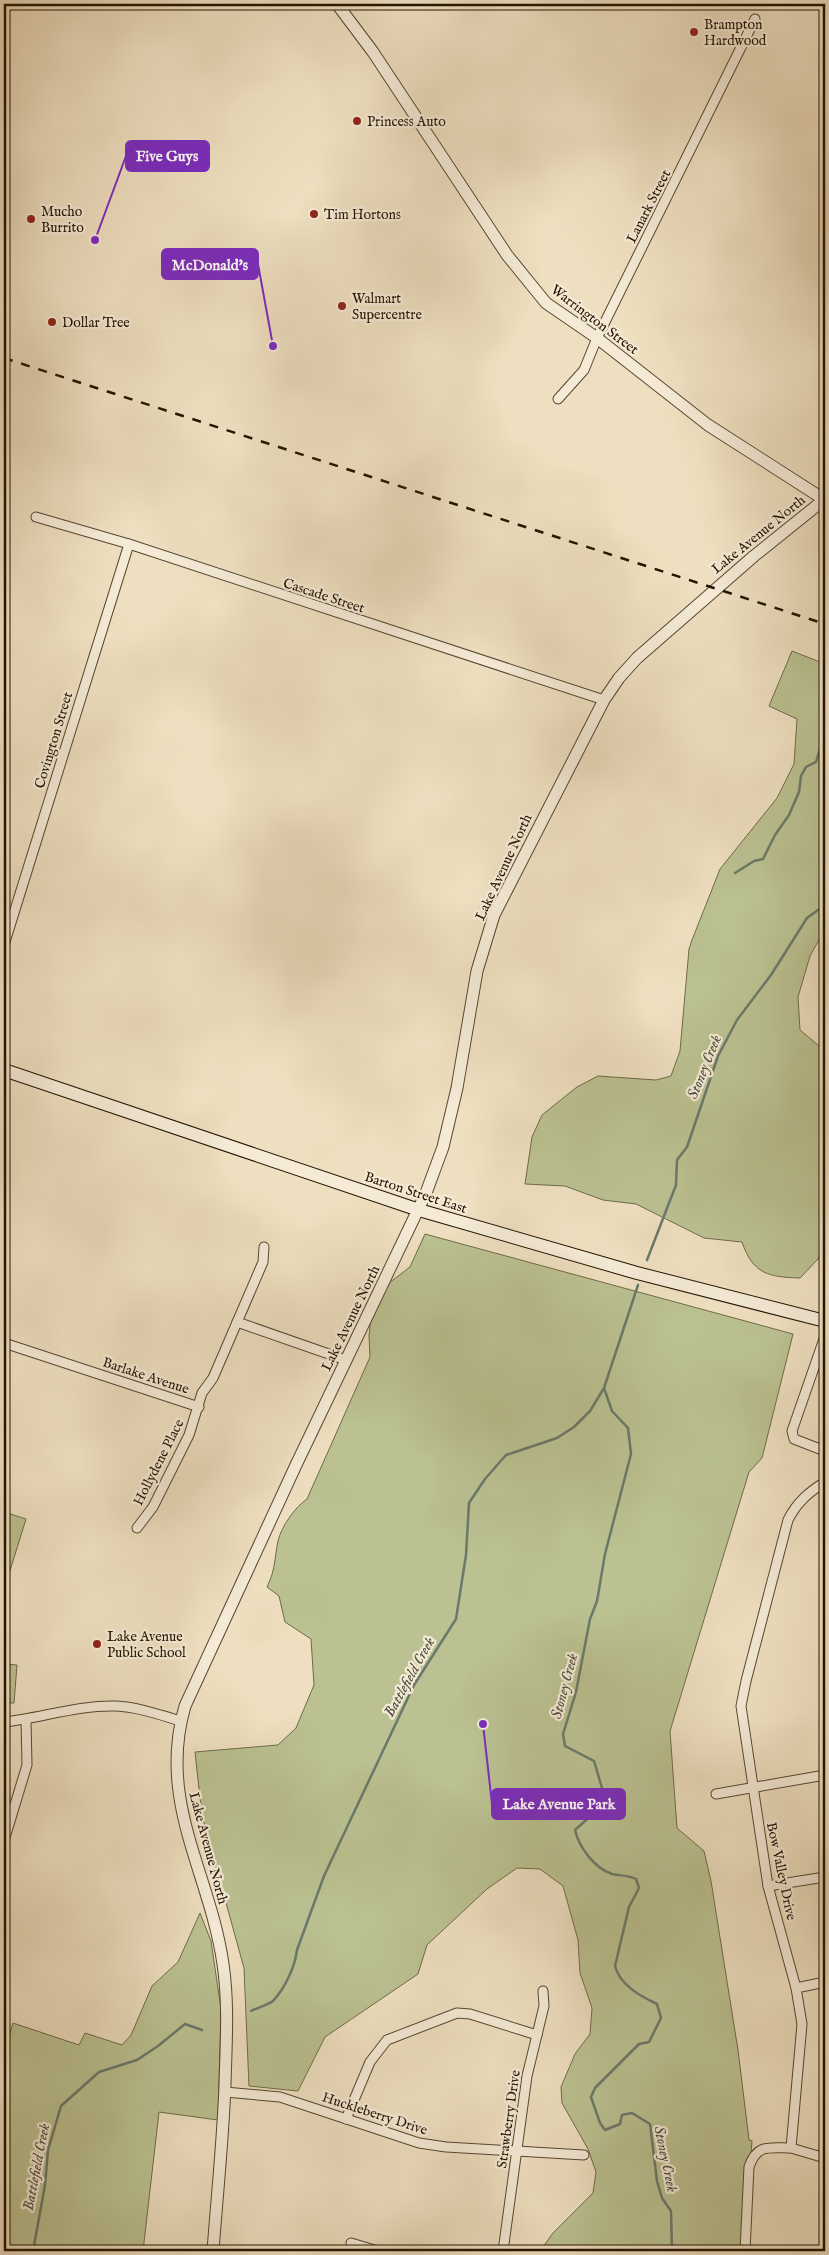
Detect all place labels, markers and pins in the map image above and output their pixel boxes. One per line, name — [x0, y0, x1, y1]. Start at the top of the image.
place label: Brampton Hardwood — [704, 16, 767, 50]
marker: Brampton Hardwood — [688, 26, 700, 38]
place label: Princess Auto — [367, 113, 446, 131]
marker: Princess Auto — [351, 115, 363, 127]
callout: Five Guys — [126, 141, 209, 171]
place label: Mucho Burrito — [41, 203, 84, 237]
place label: Tim Hortons — [324, 206, 401, 224]
marker: Tim Hortons — [308, 208, 320, 220]
marker: Mucho Burrito — [25, 213, 37, 225]
callout: McDonald's — [162, 249, 258, 279]
place label: Walmart Supercentre — [352, 290, 422, 324]
marker: Walmart Supercentre — [336, 300, 348, 312]
place label: Dollar Tree — [62, 314, 130, 332]
marker: Dollar Tree — [46, 316, 58, 328]
place label: Lake Avenue Public School — [107, 1628, 186, 1662]
marker: Lake Avenue Public School — [91, 1638, 103, 1650]
callout: Lake Avenue Park — [492, 1789, 625, 1819]

